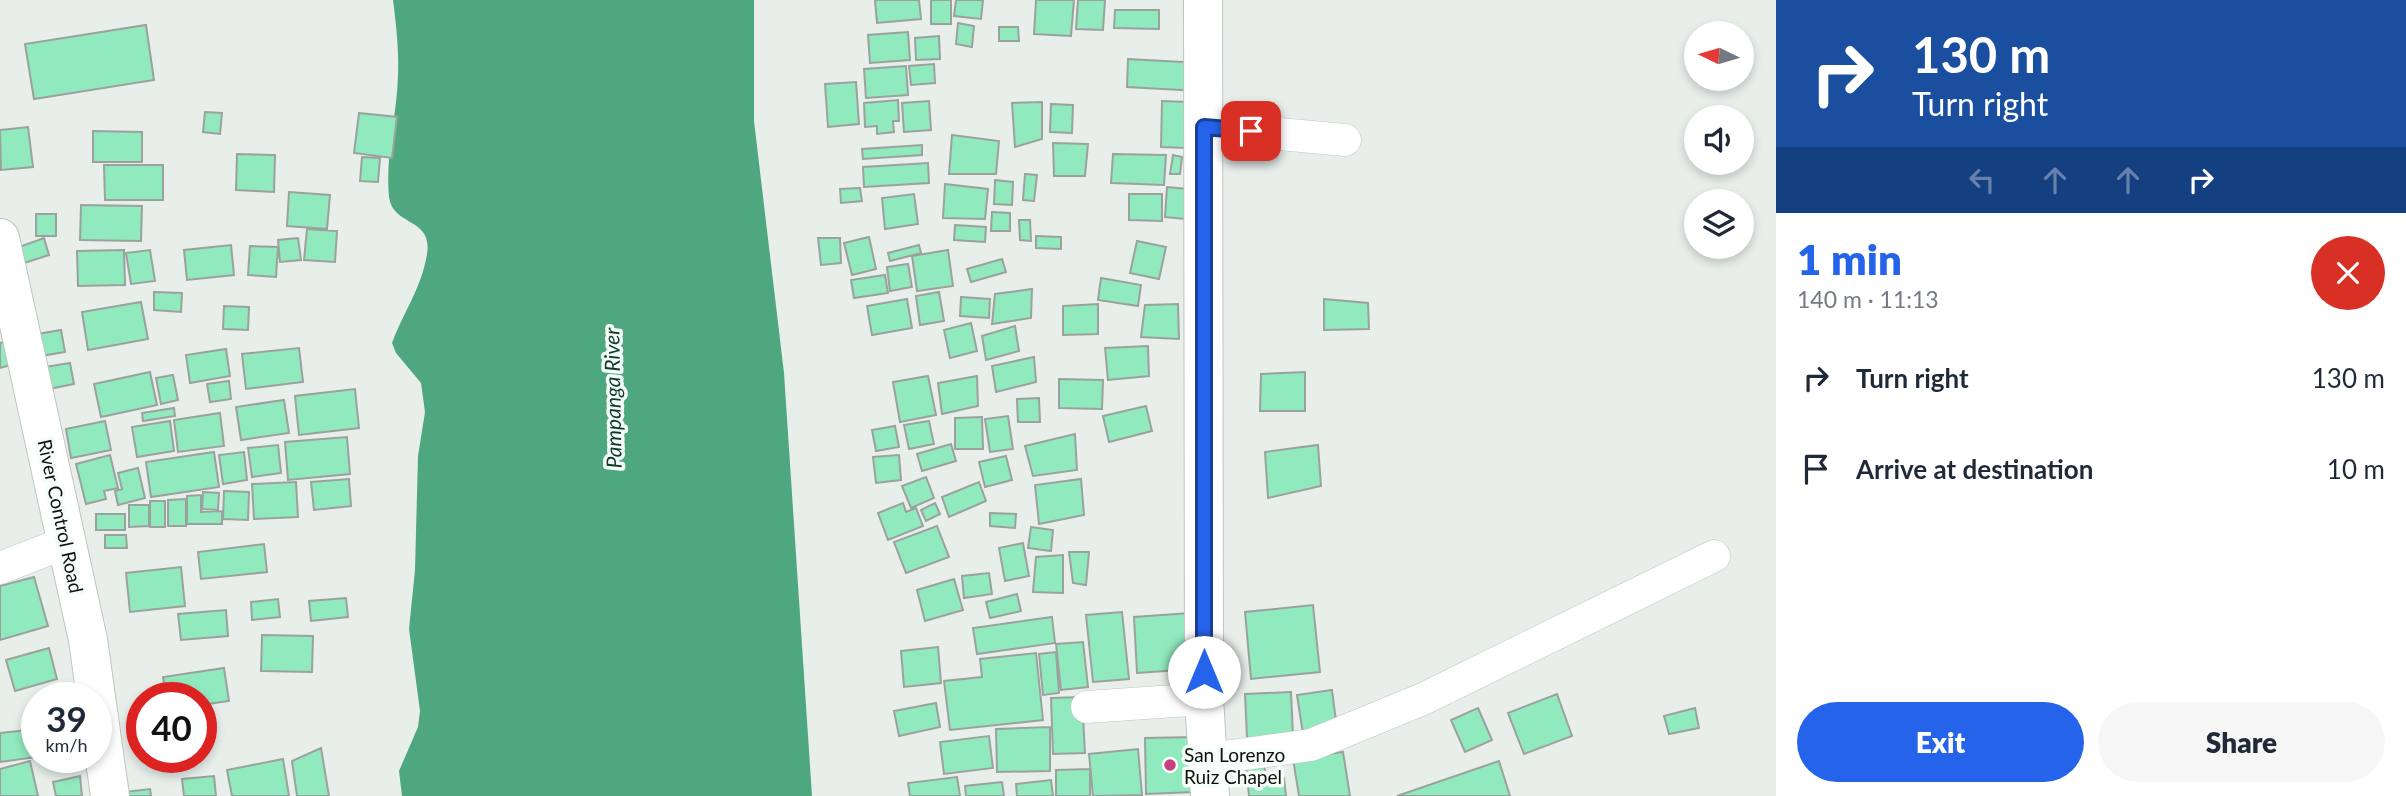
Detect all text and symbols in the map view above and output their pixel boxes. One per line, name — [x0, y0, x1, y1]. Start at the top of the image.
north arrow — [1684, 21, 1754, 91]
map controls — [1684, 21, 1754, 259]
text: 130 m — [1912, 25, 2050, 83]
icon: right — [1797, 28, 1888, 119]
text: Turn right — [1912, 84, 2048, 123]
pin — [1221, 101, 1281, 161]
button: sound — [1684, 105, 1754, 175]
icon: arrive — [1232, 112, 1270, 150]
icon: left — [1963, 161, 2001, 199]
icon: ahead — [2036, 161, 2074, 199]
icon: ahead — [2109, 161, 2147, 199]
icon: right — [2182, 161, 2220, 199]
button: layers — [1684, 189, 1754, 259]
text: 1 min — [1797, 234, 1902, 284]
button: close — [2311, 236, 2385, 310]
text: 140 m · 11:13 — [1797, 285, 1939, 313]
water label: Pampanga River — [598, 327, 626, 469]
icon: right — [1797, 359, 1835, 397]
text: Turn right — [1856, 362, 1969, 394]
text: 130 m — [2312, 362, 2385, 394]
street label: River Control Road — [33, 437, 89, 595]
icon: arrive — [1797, 450, 1835, 488]
text: Arrive at destination — [1856, 453, 2093, 485]
text: 10 m — [2327, 453, 2385, 485]
position arrow — [1167, 635, 1241, 709]
speed limit sign: 40 — [126, 682, 217, 773]
text: 39 — [46, 697, 87, 739]
button: Exit — [1797, 702, 2084, 782]
button: Share — [2098, 702, 2385, 782]
text: km/h — [45, 734, 88, 756]
place label: San Lorenzo Ruiz Chapel — [1184, 743, 1285, 788]
marker: San Lorenzo Ruiz Chapel — [1162, 757, 1178, 773]

